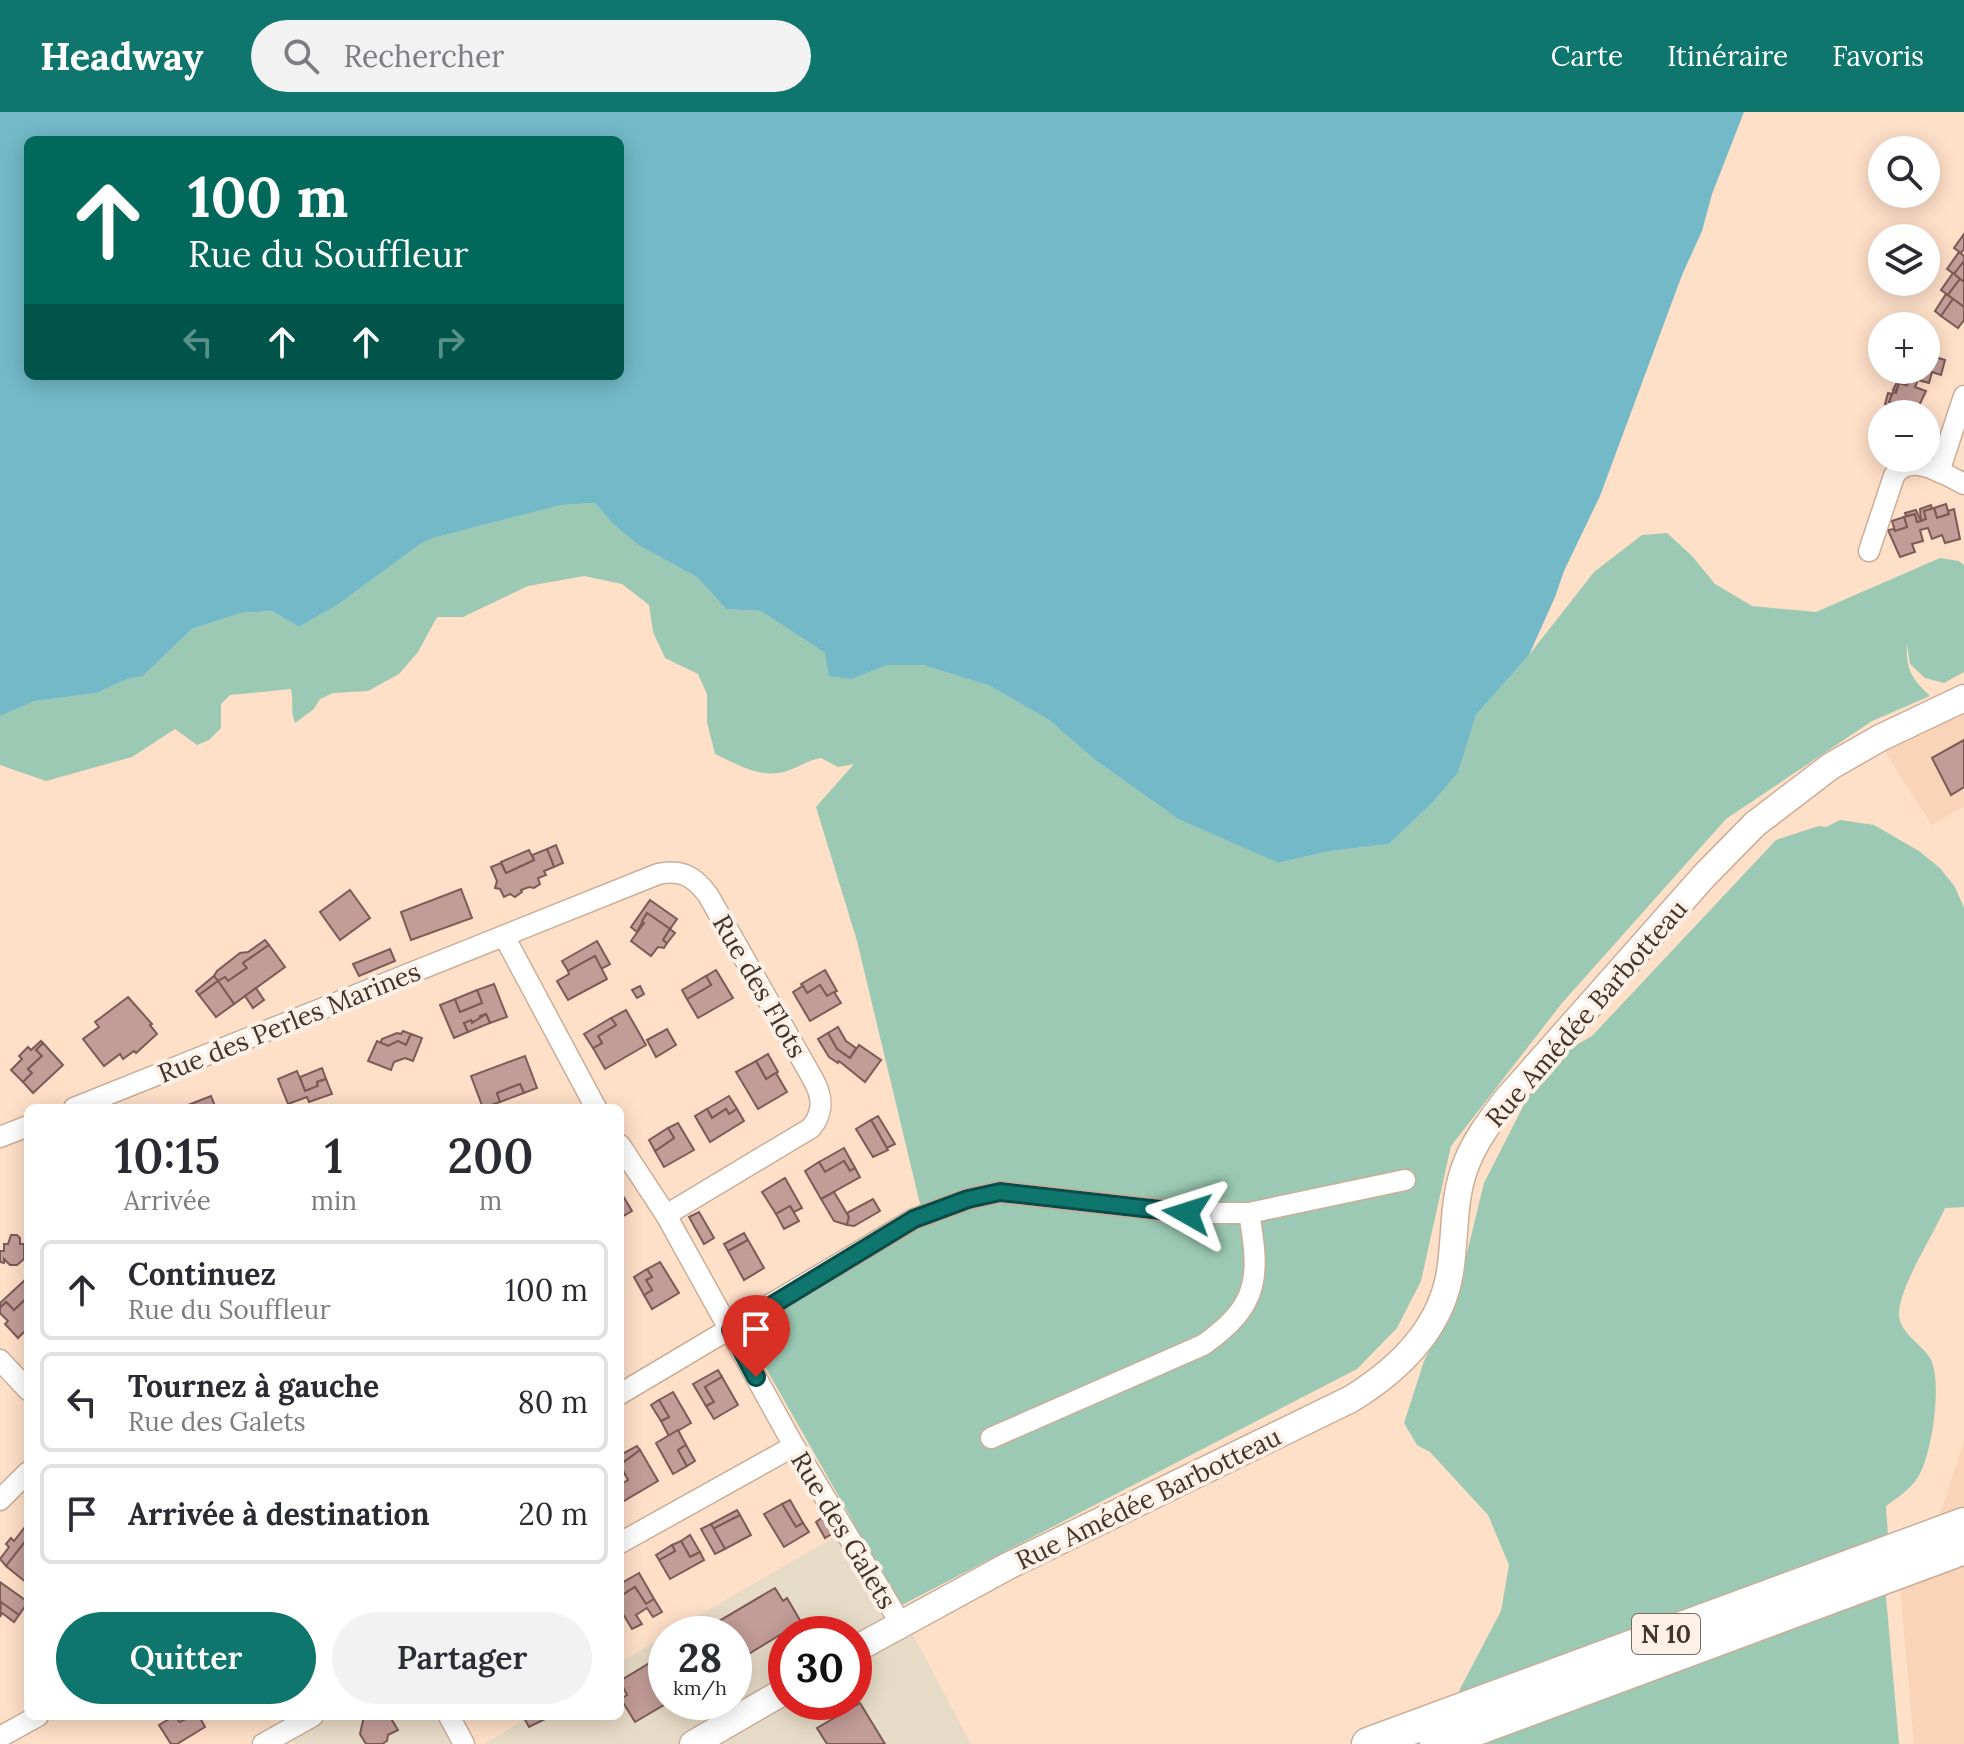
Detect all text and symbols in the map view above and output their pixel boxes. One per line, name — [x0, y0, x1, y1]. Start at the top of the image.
search box — [251, 20, 811, 92]
text: Headway — [40, 32, 203, 80]
icon: search — [279, 34, 323, 78]
text: Rechercher — [343, 37, 504, 75]
text: Carte — [1551, 38, 1623, 74]
text: Itinéraire — [1667, 38, 1788, 74]
text: Favoris — [1832, 38, 1924, 74]
map controls — [1868, 136, 1940, 472]
button: search — [1868, 136, 1940, 208]
text: 100 m — [188, 161, 348, 232]
icon: ahead — [56, 168, 160, 272]
button: layers — [1868, 224, 1940, 296]
text: Rue du Souffleur — [188, 231, 469, 277]
button: + — [1868, 312, 1940, 384]
icon: left — [176, 320, 220, 364]
icon: ahead — [260, 320, 304, 364]
icon: ahead — [344, 320, 388, 364]
icon: right — [428, 320, 472, 364]
button: − — [1868, 400, 1940, 472]
street label: Rue Amédée Barbotteau — [1478, 892, 1694, 1134]
street label: Rue des Flots — [706, 908, 814, 1064]
street label: Rue des Perles Marines — [153, 954, 425, 1090]
text: 10:15 — [114, 1125, 220, 1186]
text: 1 — [324, 1125, 343, 1186]
text: 200 — [447, 1125, 534, 1186]
position arrow — [1145, 1171, 1229, 1255]
text: Arrivée — [124, 1184, 211, 1217]
text: min — [311, 1184, 357, 1217]
text: m — [479, 1184, 502, 1217]
text: Continuez — [128, 1255, 276, 1293]
icon: ahead — [60, 1268, 104, 1312]
text: 100 m — [505, 1271, 588, 1309]
text: Rue du Souffleur — [128, 1293, 331, 1326]
pin — [722, 1295, 790, 1377]
icon: arrive — [734, 1307, 778, 1351]
text: Tournez à gauche — [128, 1367, 379, 1405]
icon: left — [60, 1380, 104, 1424]
text: 80 m — [518, 1383, 588, 1421]
text: Rue des Galets — [128, 1405, 306, 1438]
street label: Rue Amédée Barbotteau — [1010, 1419, 1286, 1577]
street label: Rue des Galets — [784, 1445, 904, 1615]
icon: arrive — [60, 1492, 104, 1536]
text: Arrivée à destination — [128, 1495, 430, 1533]
text: 20 m — [519, 1495, 588, 1533]
button: Quitter — [56, 1612, 316, 1704]
button: Partager — [332, 1612, 592, 1704]
road number: N 10 — [1632, 1614, 1700, 1654]
speed limit sign: 30 — [768, 1616, 872, 1720]
text: 28 — [678, 1632, 722, 1683]
text: km/h — [673, 1675, 727, 1700]

